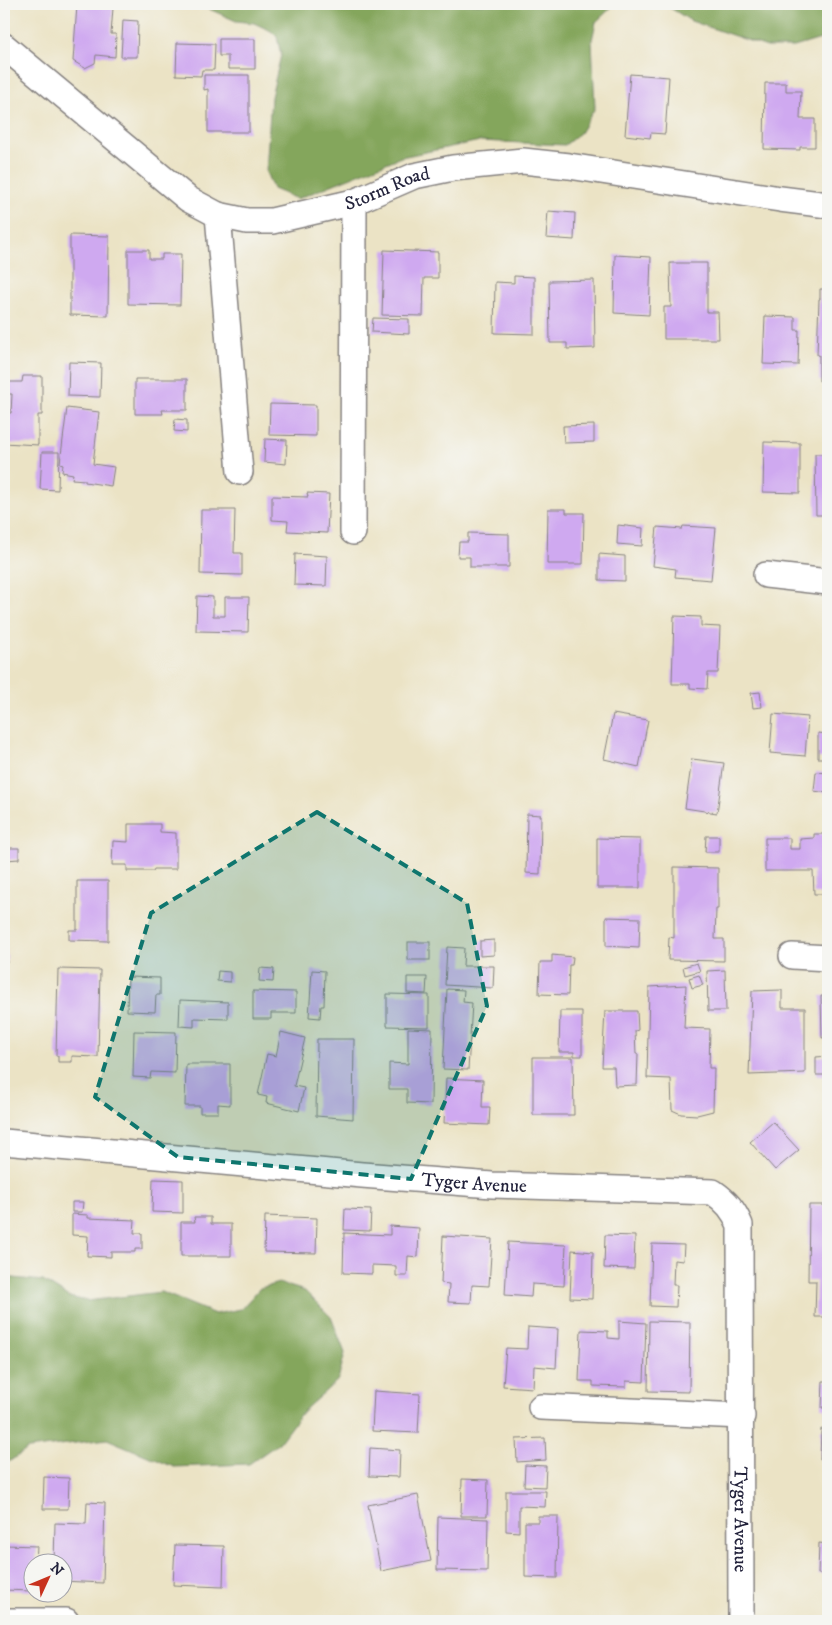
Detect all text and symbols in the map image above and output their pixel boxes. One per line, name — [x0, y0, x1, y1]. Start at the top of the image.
street label: Storm Road — [343, 162, 432, 215]
street label: Tyger Avenue — [421, 1168, 527, 1198]
street label: Tyger Avenue — [729, 1467, 752, 1573]
north arrow — [22, 1552, 72, 1602]
text: N — [46, 1559, 67, 1580]

